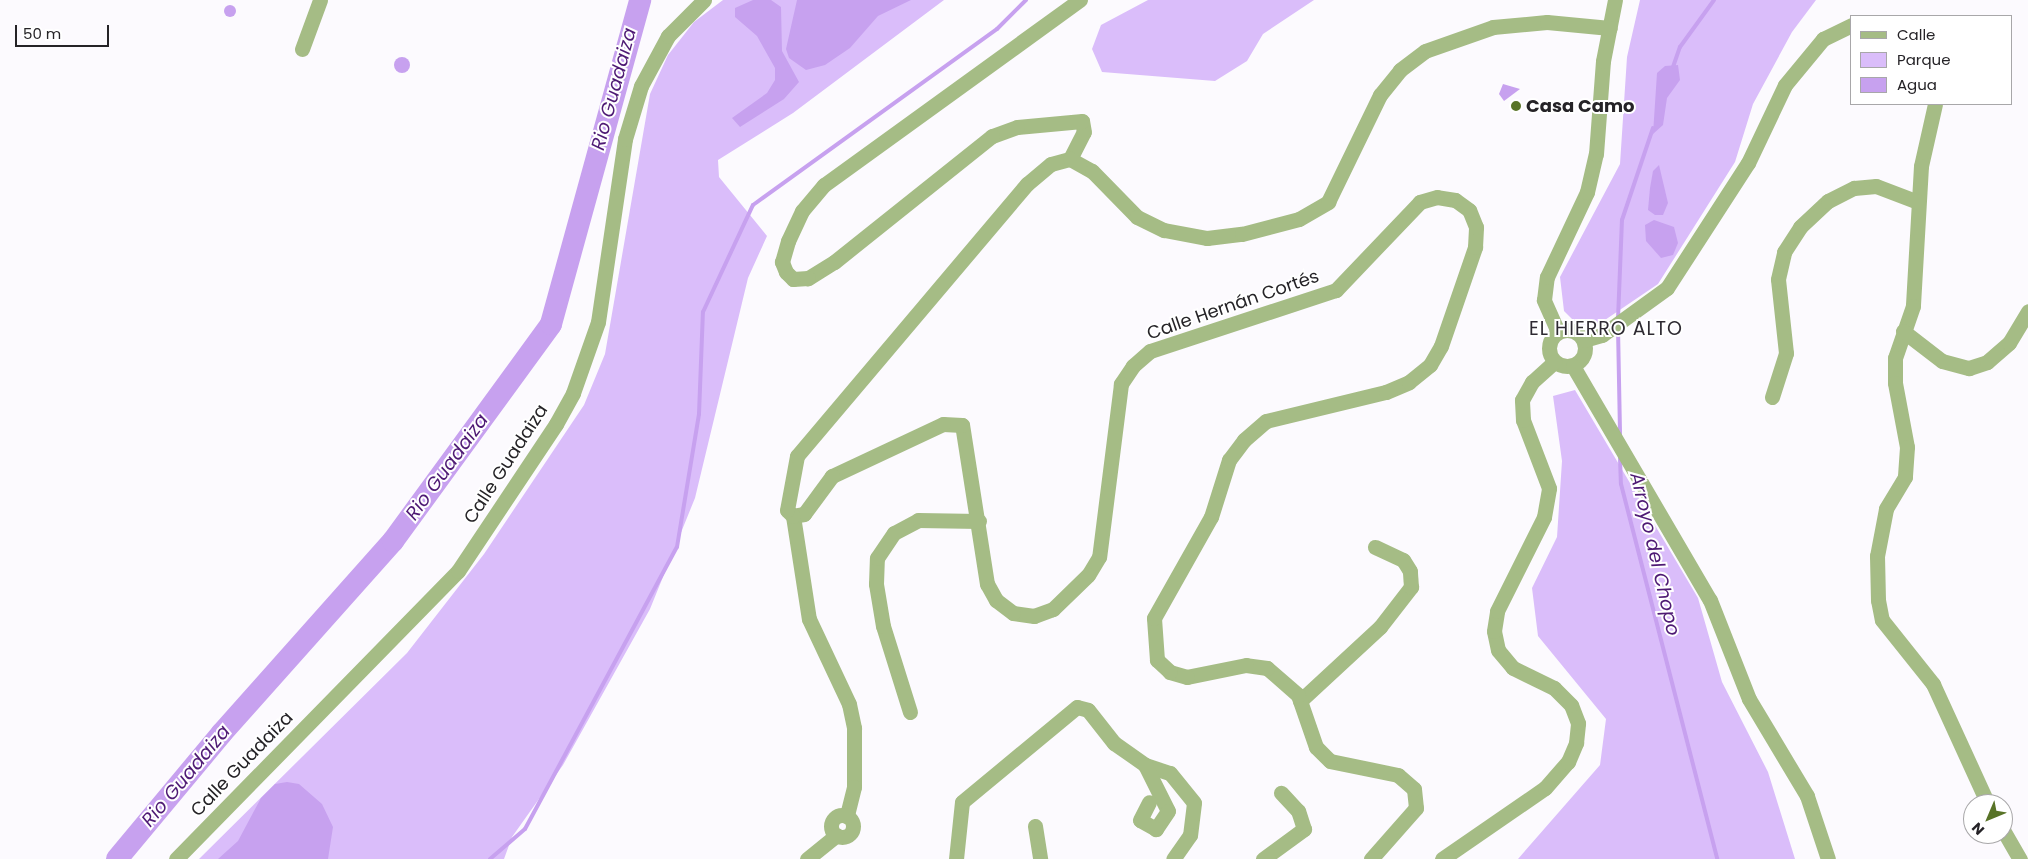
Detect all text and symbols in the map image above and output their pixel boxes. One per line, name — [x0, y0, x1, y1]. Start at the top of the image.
scale bar — [18, 15, 111, 47]
legend — [1850, 15, 2013, 105]
text: 50 m — [23, 23, 61, 44]
text: Calle — [1897, 24, 1935, 45]
water label: Rio Guadaiza — [587, 25, 641, 153]
text: Parque — [1897, 49, 1950, 70]
text: Agua — [1897, 74, 1937, 95]
place label: Casa Camo — [1526, 95, 1634, 117]
marker: Casa Camo — [1510, 100, 1522, 112]
street label: Calle Hernán Cortés — [1144, 265, 1322, 345]
district label: EL HIERRO ALTO — [1527, 318, 1685, 340]
street label: Calle Guadaiza — [459, 400, 553, 528]
water label: Rio Guadaiza — [401, 409, 493, 525]
water label: Arroyo del Chopo — [1625, 470, 1685, 638]
street label: Calle Guadaiza — [186, 707, 298, 821]
water label: Rio Guadaiza — [137, 721, 235, 831]
north arrow — [1963, 794, 2013, 844]
text: N — [1967, 818, 1989, 840]

